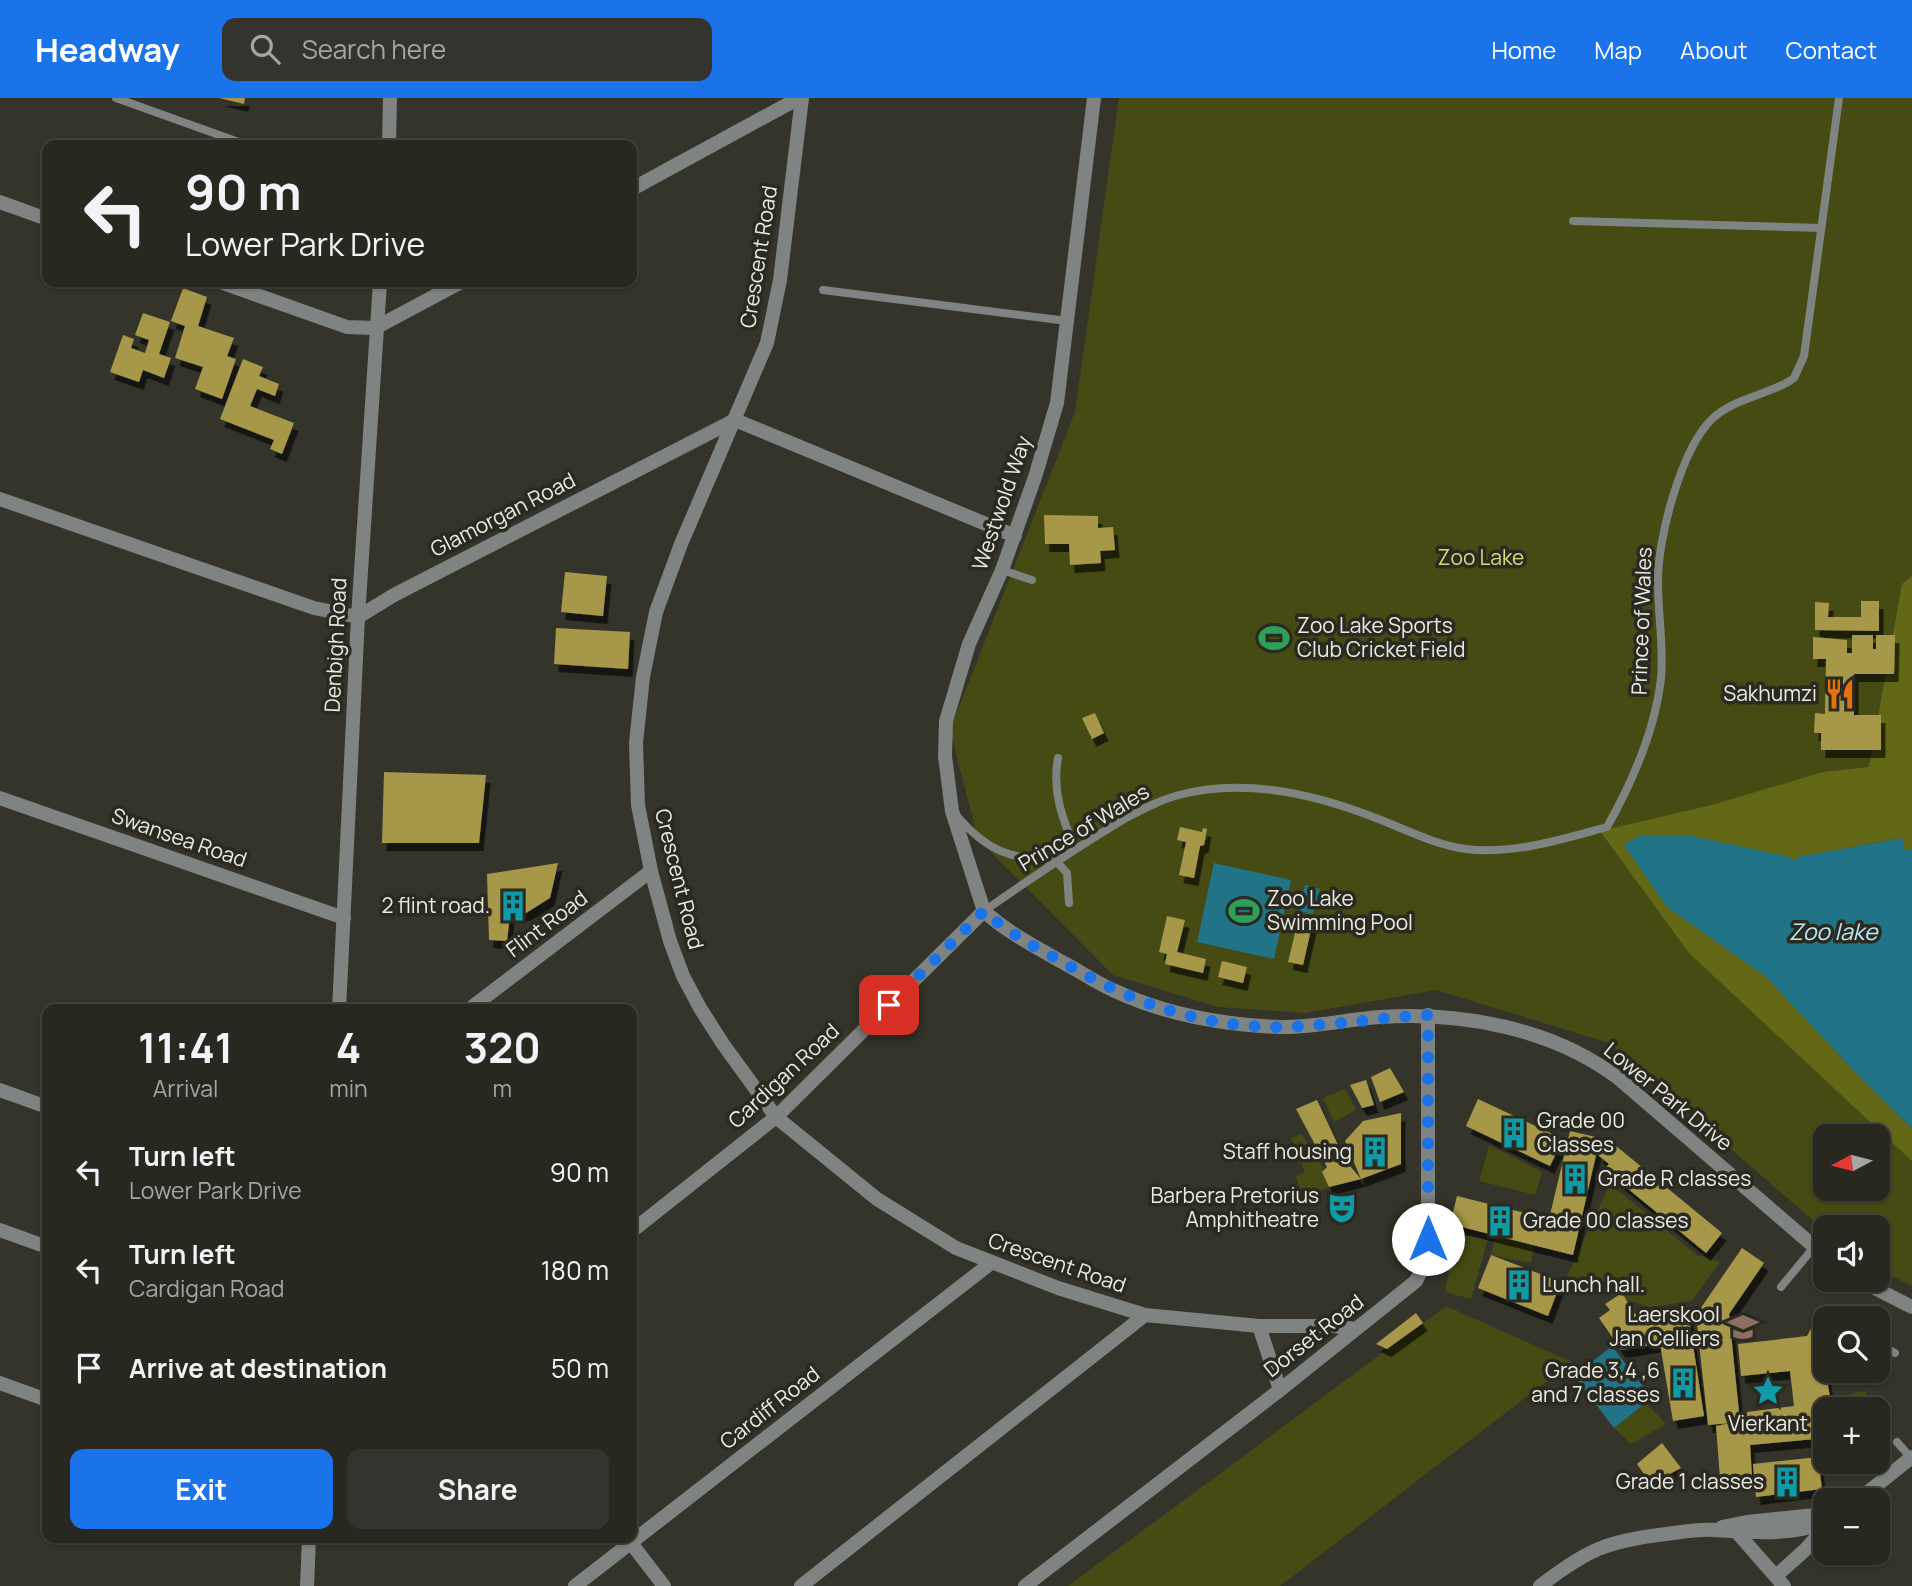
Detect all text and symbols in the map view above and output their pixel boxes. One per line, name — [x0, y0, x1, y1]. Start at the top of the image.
search box — [222, 18, 712, 81]
text: Headway — [35, 27, 180, 72]
icon: search — [246, 30, 284, 68]
text: Search here — [302, 31, 446, 67]
text: Home — [1491, 33, 1556, 66]
text: Map — [1594, 33, 1642, 66]
text: About — [1680, 33, 1748, 66]
text: Contact — [1786, 33, 1877, 66]
text: 90 m — [185, 158, 302, 225]
icon: left — [70, 168, 161, 259]
street label: Crescent Road — [733, 184, 783, 330]
text: Lower Park Drive — [185, 222, 425, 266]
street label: Westwold Way — [965, 432, 1037, 574]
street label: Glamorgan Road — [425, 465, 580, 563]
park label: Zoo Lake — [1438, 543, 1524, 571]
street label: Prince of Wales — [1624, 547, 1658, 695]
street label: Denbigh Road — [317, 577, 353, 713]
place label: Zoo Lake Sports Club Cricket Field — [1297, 611, 1465, 663]
sports icon: Zoo Lake Sports Club Cricket Field — [1257, 621, 1291, 655]
restaurant icon: Sakhumzi — [1823, 677, 1857, 711]
place label: Sakhumzi — [1723, 679, 1817, 707]
street label: Prince of Wales — [1013, 777, 1154, 877]
street label: Swansea Road — [108, 801, 251, 873]
street label: Crescent Road — [649, 806, 711, 952]
street label: Flint Road — [500, 883, 593, 963]
place label: Zoo Lake Swimming Pool — [1267, 884, 1413, 936]
building icon: 2 flint road. — [496, 889, 530, 923]
place label: 2 flint road. — [382, 891, 490, 919]
sports icon: Zoo Lake Swimming Pool — [1227, 894, 1261, 928]
water label: Zoo lake — [1789, 915, 1879, 947]
pin — [859, 975, 919, 1035]
icon: arrive — [870, 986, 908, 1024]
street label: Cardigan Road — [722, 1017, 845, 1134]
text: 11:41 — [138, 1018, 233, 1076]
text: 4 — [336, 1018, 361, 1076]
text: 320 — [464, 1018, 541, 1076]
street label: Lower Park Drive — [1599, 1036, 1739, 1157]
text: Arrival — [153, 1072, 218, 1104]
text: min — [329, 1072, 368, 1104]
text: m — [493, 1072, 512, 1104]
place label: Grade 00 Classes — [1537, 1106, 1625, 1158]
building icon: Grade 00 Classes — [1497, 1116, 1531, 1150]
north arrow — [1813, 1124, 1890, 1200]
map controls — [1813, 1124, 1890, 1565]
building icon: Staff housing — [1358, 1135, 1392, 1169]
place label: Staff housing — [1223, 1137, 1352, 1165]
text: Turn left — [129, 1138, 236, 1174]
icon: left — [70, 1153, 108, 1191]
text: 90 m — [550, 1154, 609, 1190]
building icon: Grade R classes — [1558, 1162, 1592, 1196]
place label: Grade R classes — [1598, 1164, 1751, 1192]
text: Lower Park Drive — [129, 1174, 302, 1206]
place label: Barbera Pretorius Amphitheatre — [1150, 1181, 1319, 1233]
theatre icon: Barbera Pretorius Amphitheatre — [1325, 1191, 1359, 1225]
position arrow — [1391, 1202, 1465, 1276]
building icon: Grade 00 classes — [1483, 1204, 1517, 1238]
place label: Grade 00 classes — [1523, 1206, 1689, 1234]
button: sound — [1813, 1215, 1890, 1292]
street label: Crescent Road — [985, 1225, 1130, 1299]
text: Turn left — [129, 1236, 236, 1272]
icon: left — [70, 1251, 108, 1289]
text: 180 m — [541, 1252, 609, 1288]
building icon: Lunch hall. — [1502, 1268, 1536, 1302]
place label: Lunch hall. — [1542, 1270, 1645, 1298]
text: Cardigan Road — [129, 1272, 284, 1304]
street label: Dorset Road — [1258, 1287, 1369, 1383]
place label: Laerskool Jan Celliers — [1609, 1300, 1720, 1352]
button: search — [1813, 1306, 1890, 1383]
school or university icon: Laerskool Jan Celliers — [1726, 1310, 1760, 1344]
icon: arrive — [70, 1349, 108, 1387]
text: Arrive at destination — [129, 1350, 387, 1386]
text: 50 m — [551, 1350, 609, 1386]
place label: Grade 3,4 ,6 and 7 classes — [1531, 1356, 1660, 1408]
street label: Cardiff Road — [714, 1359, 825, 1455]
building icon: Grade 3,4 ,6 and 7 classes — [1666, 1366, 1700, 1400]
place icon: Vierkant — [1751, 1374, 1785, 1408]
button: + — [1813, 1397, 1890, 1474]
place label: Vierkant — [1728, 1409, 1808, 1437]
button: Exit — [70, 1449, 333, 1529]
button: Share — [347, 1449, 609, 1529]
building icon: Grade 1 classes — [1770, 1465, 1804, 1499]
place label: Grade 1 classes — [1616, 1467, 1764, 1495]
button: − — [1813, 1488, 1890, 1565]

